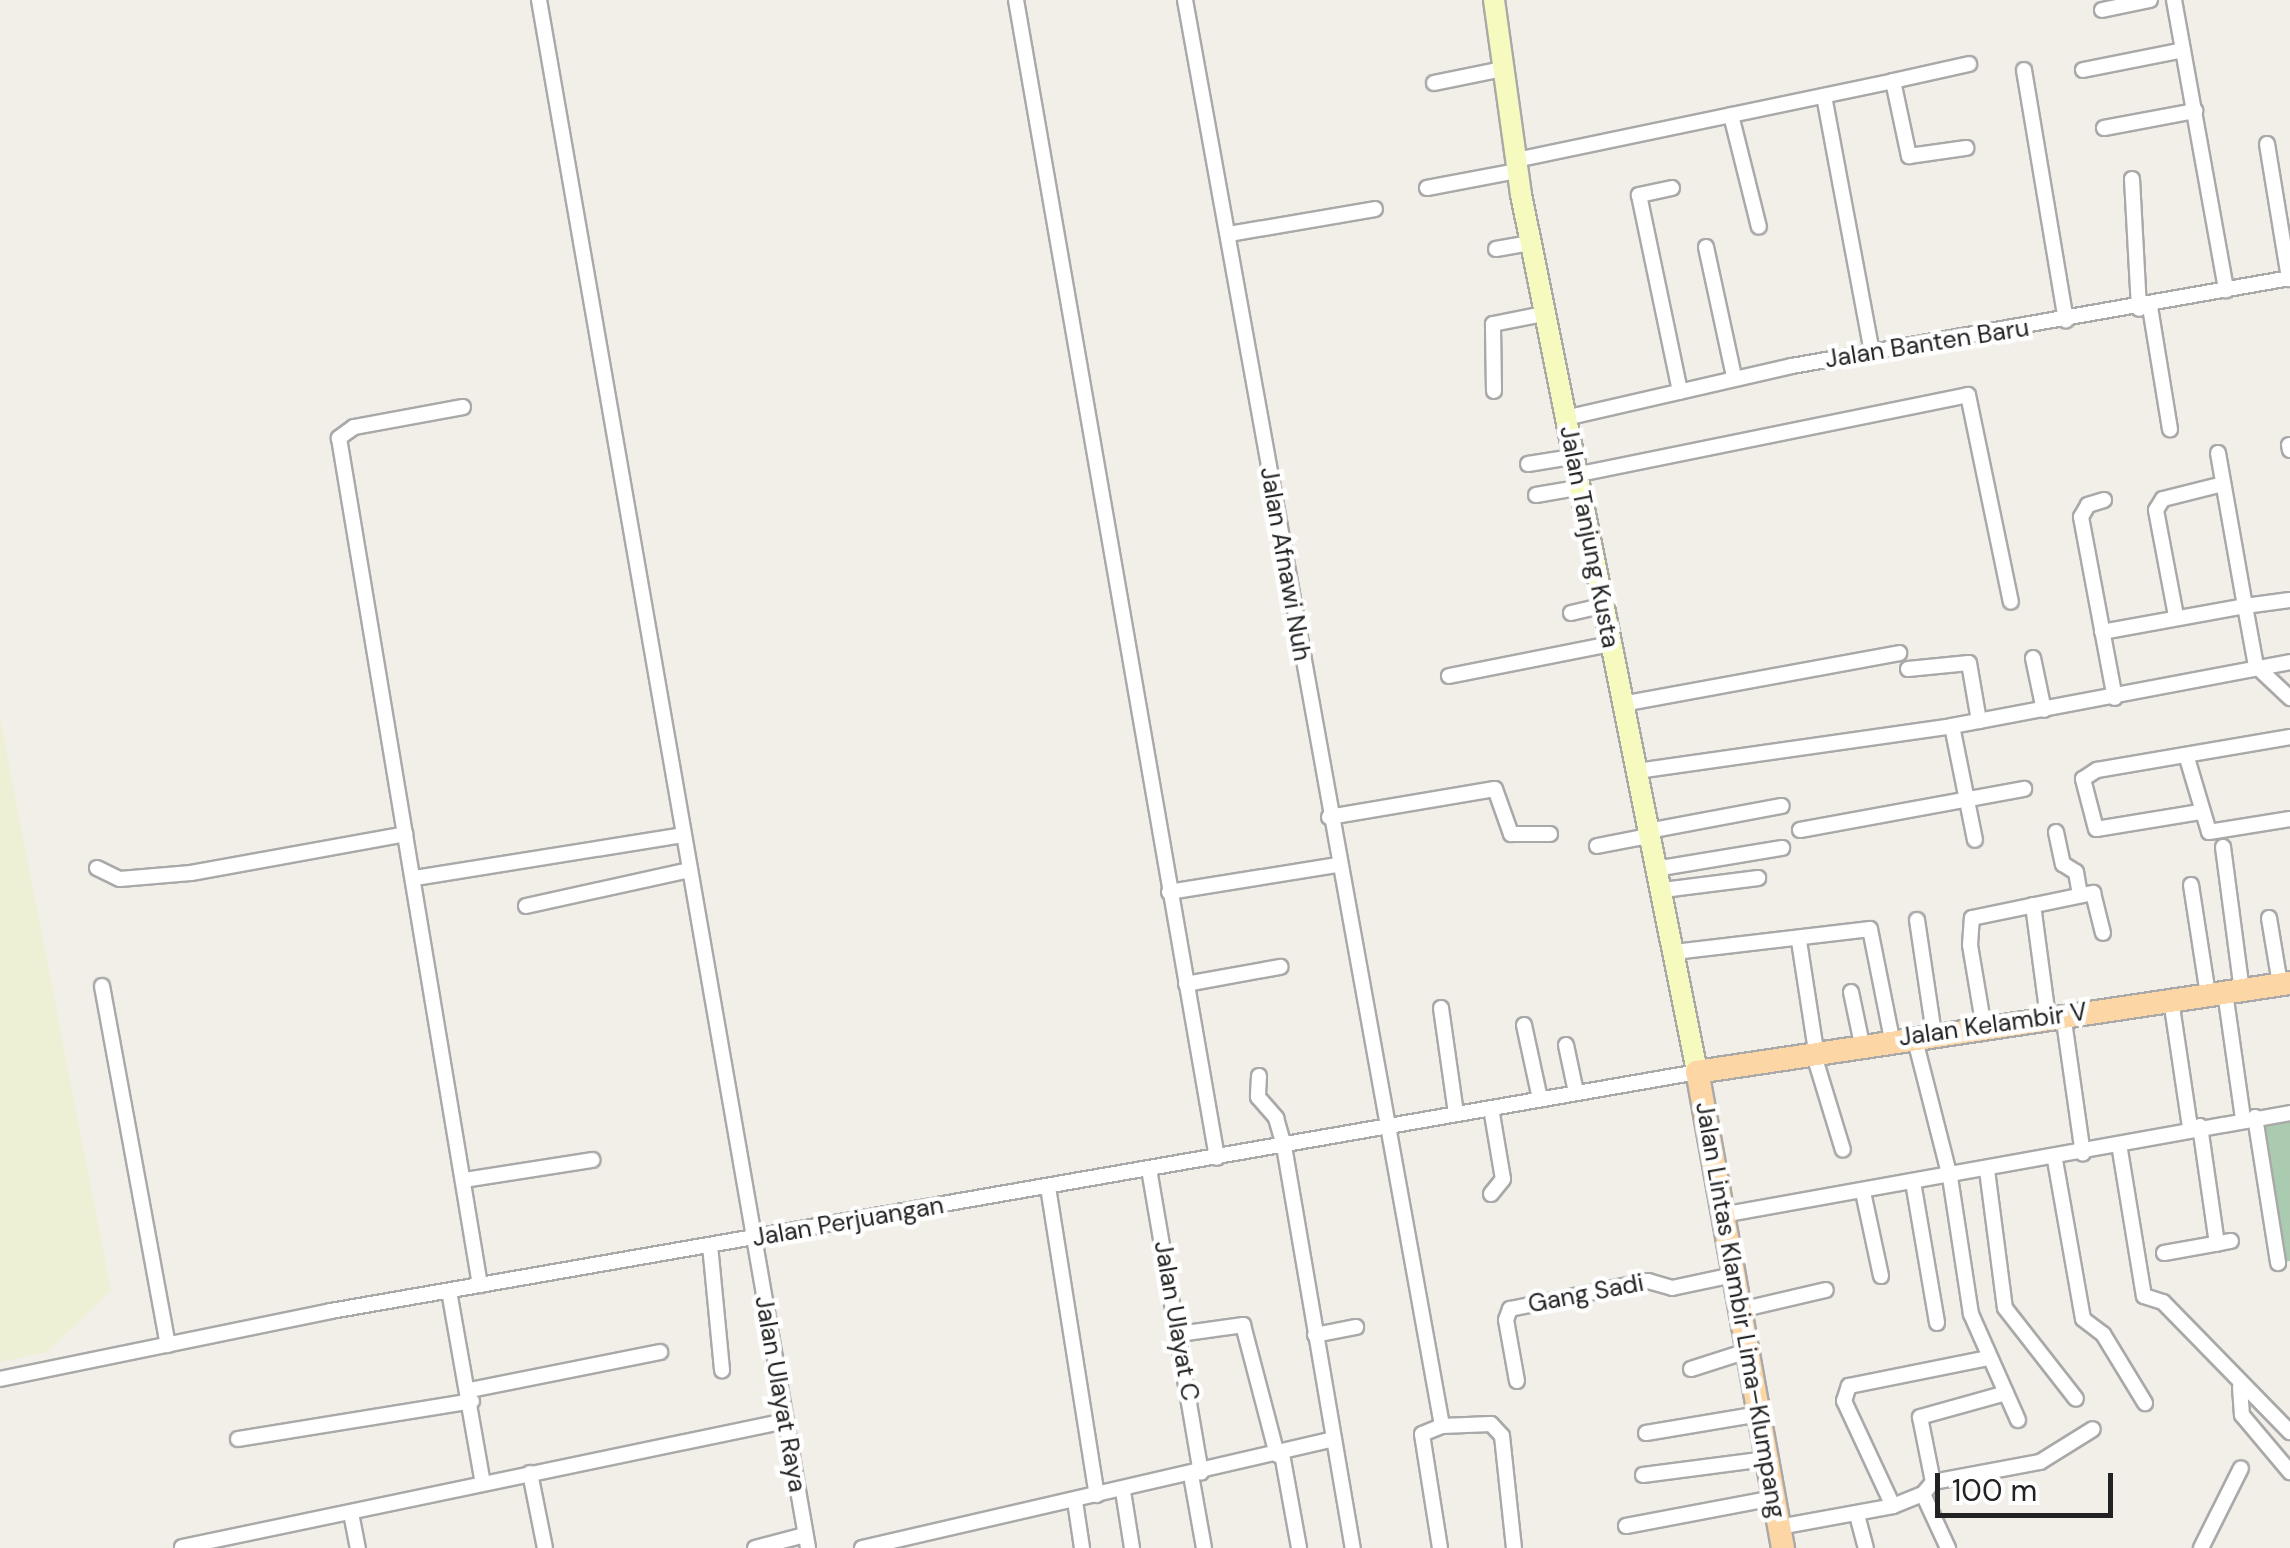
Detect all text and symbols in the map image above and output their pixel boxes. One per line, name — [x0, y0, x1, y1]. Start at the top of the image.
street label: Jalan Banten Baru — [1823, 313, 2031, 375]
street label: Jalan Tanjung Kusta — [1553, 423, 1625, 651]
street label: Jalan Afnawi Nuh — [1253, 465, 1317, 663]
street label: Jalan Kelambir V — [1897, 997, 2089, 1053]
street label: Jalan Lintas Klambir Lima–Klumpang — [1689, 1100, 1791, 1520]
street label: Jalan Perjuangan — [750, 1190, 946, 1254]
street label: Jalan Ulayat C — [1147, 1239, 1205, 1403]
street label: Gang Sadi — [1526, 1268, 1646, 1320]
street label: Jalan Ulayat Raya — [748, 1294, 812, 1494]
scale bar — [1940, 1453, 2118, 1515]
text: 100 m — [1952, 1471, 2037, 1510]

